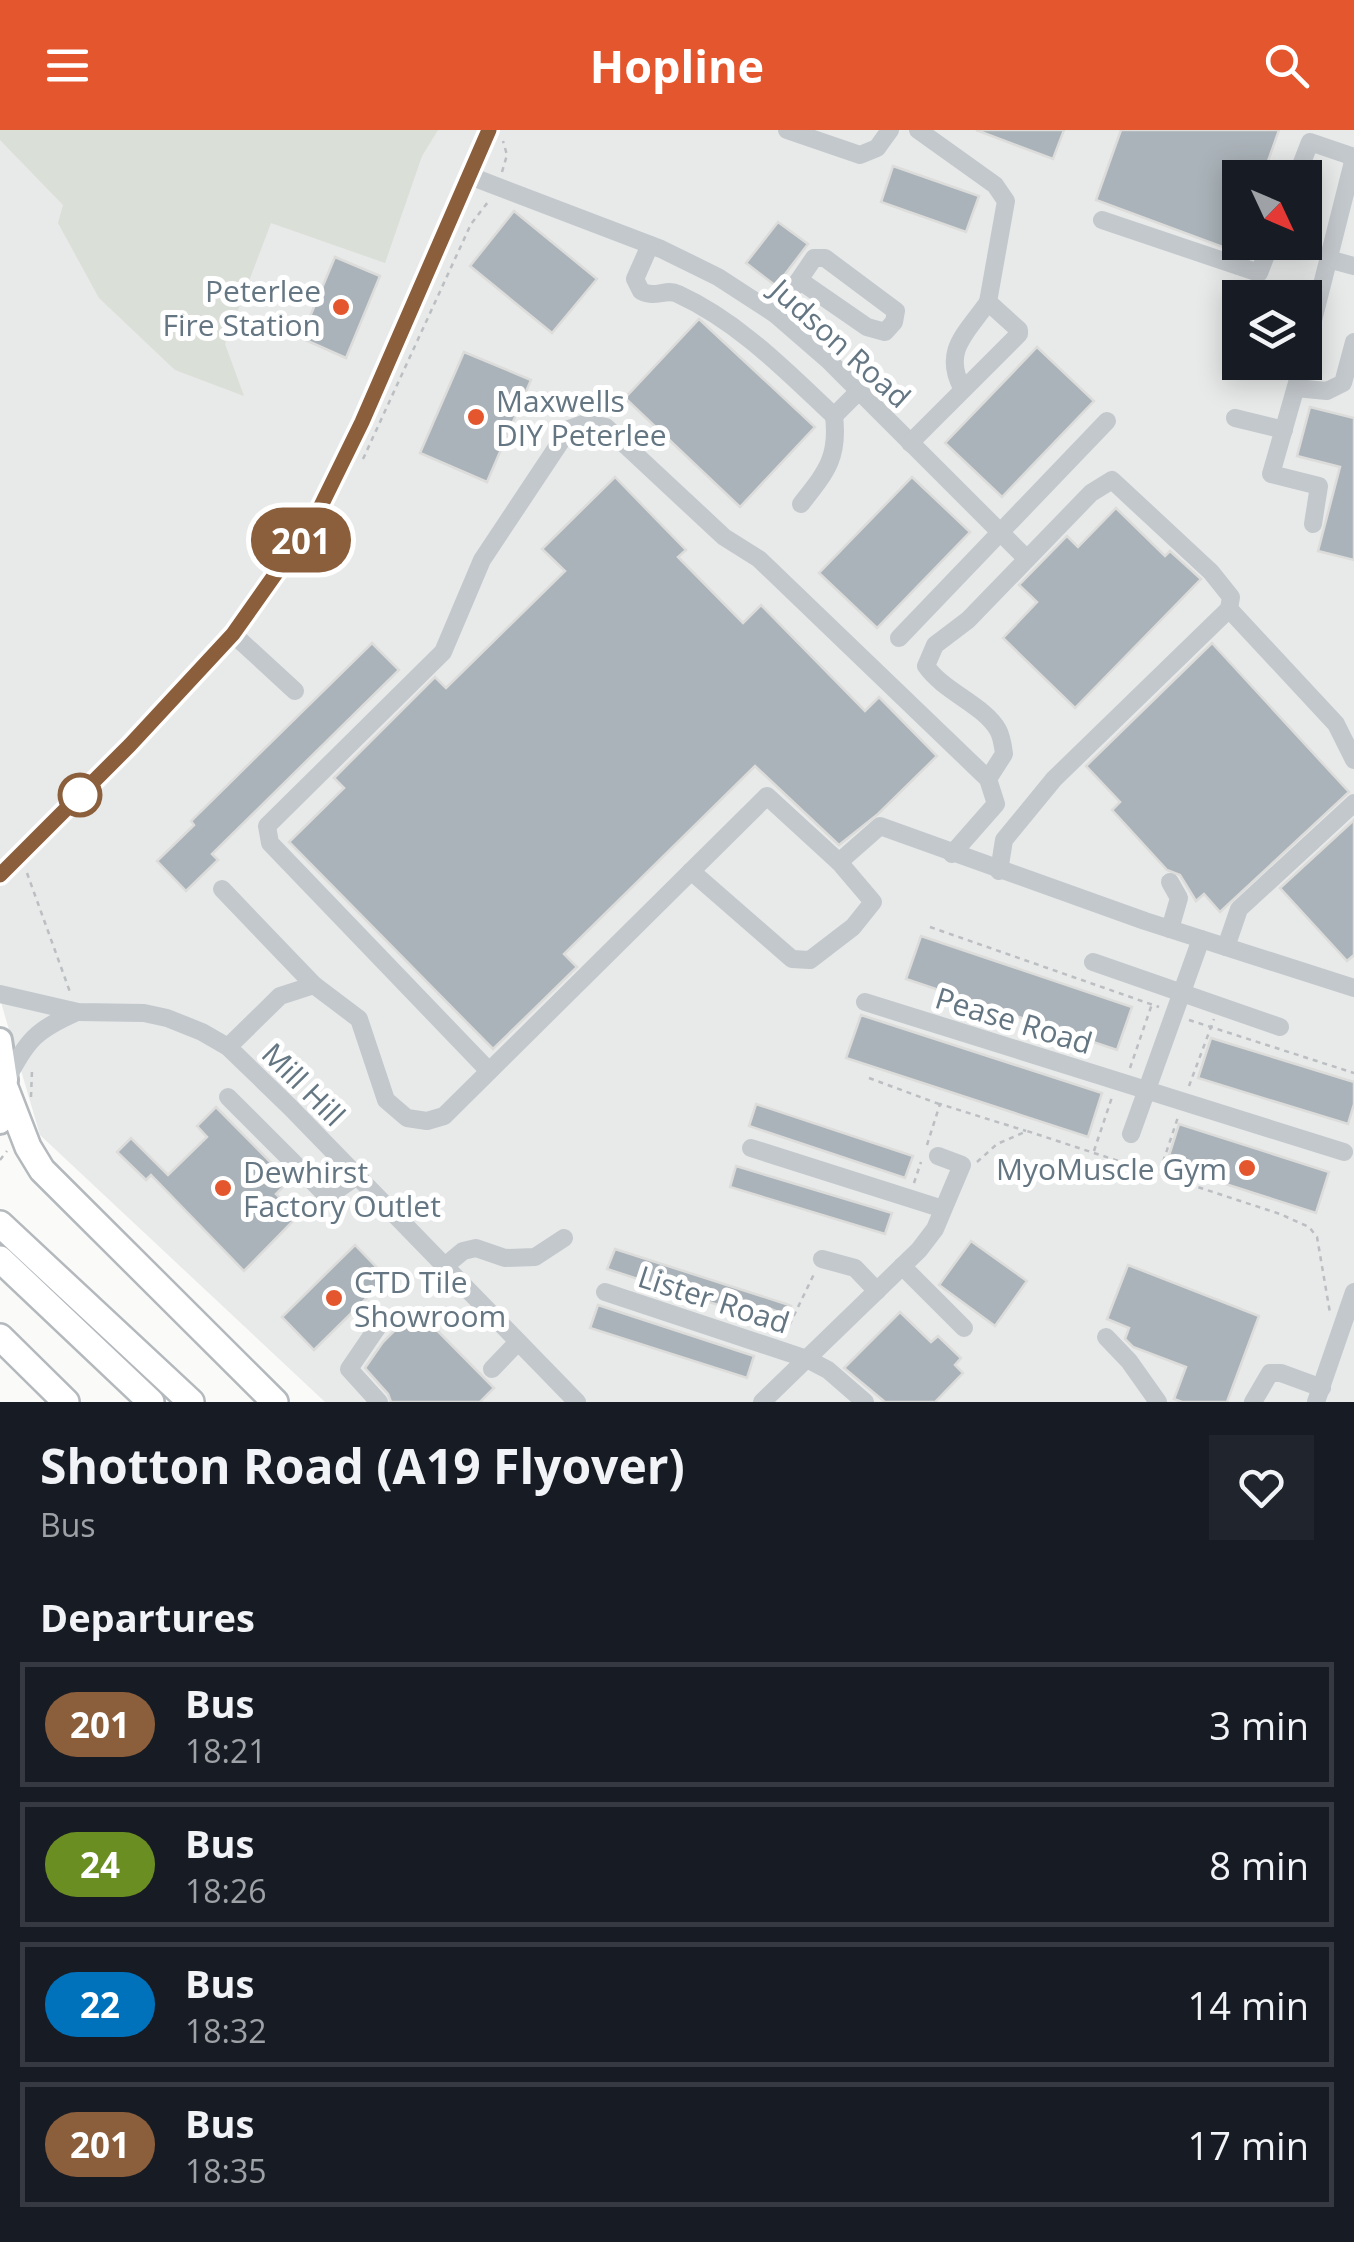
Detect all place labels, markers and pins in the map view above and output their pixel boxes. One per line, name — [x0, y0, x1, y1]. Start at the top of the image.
place label: Peterlee Fire Station — [163, 270, 321, 345]
marker: Peterlee Fire Station — [330, 296, 352, 318]
place label: Maxwells DIY Peterlee — [496, 380, 667, 455]
marker: Maxwells DIY Peterlee — [465, 406, 487, 428]
unlabelled marker — [59, 774, 101, 816]
place label: MyoMuscle Gym — [996, 1148, 1227, 1189]
place label: Dewhirst Factory Outlet — [243, 1151, 441, 1226]
marker: MyoMuscle Gym — [1236, 1157, 1258, 1179]
marker: Dewhirst Factory Outlet — [212, 1177, 234, 1199]
place label: CTD Tile Showroom — [354, 1261, 506, 1336]
marker: CTD Tile Showroom — [323, 1287, 345, 1309]

